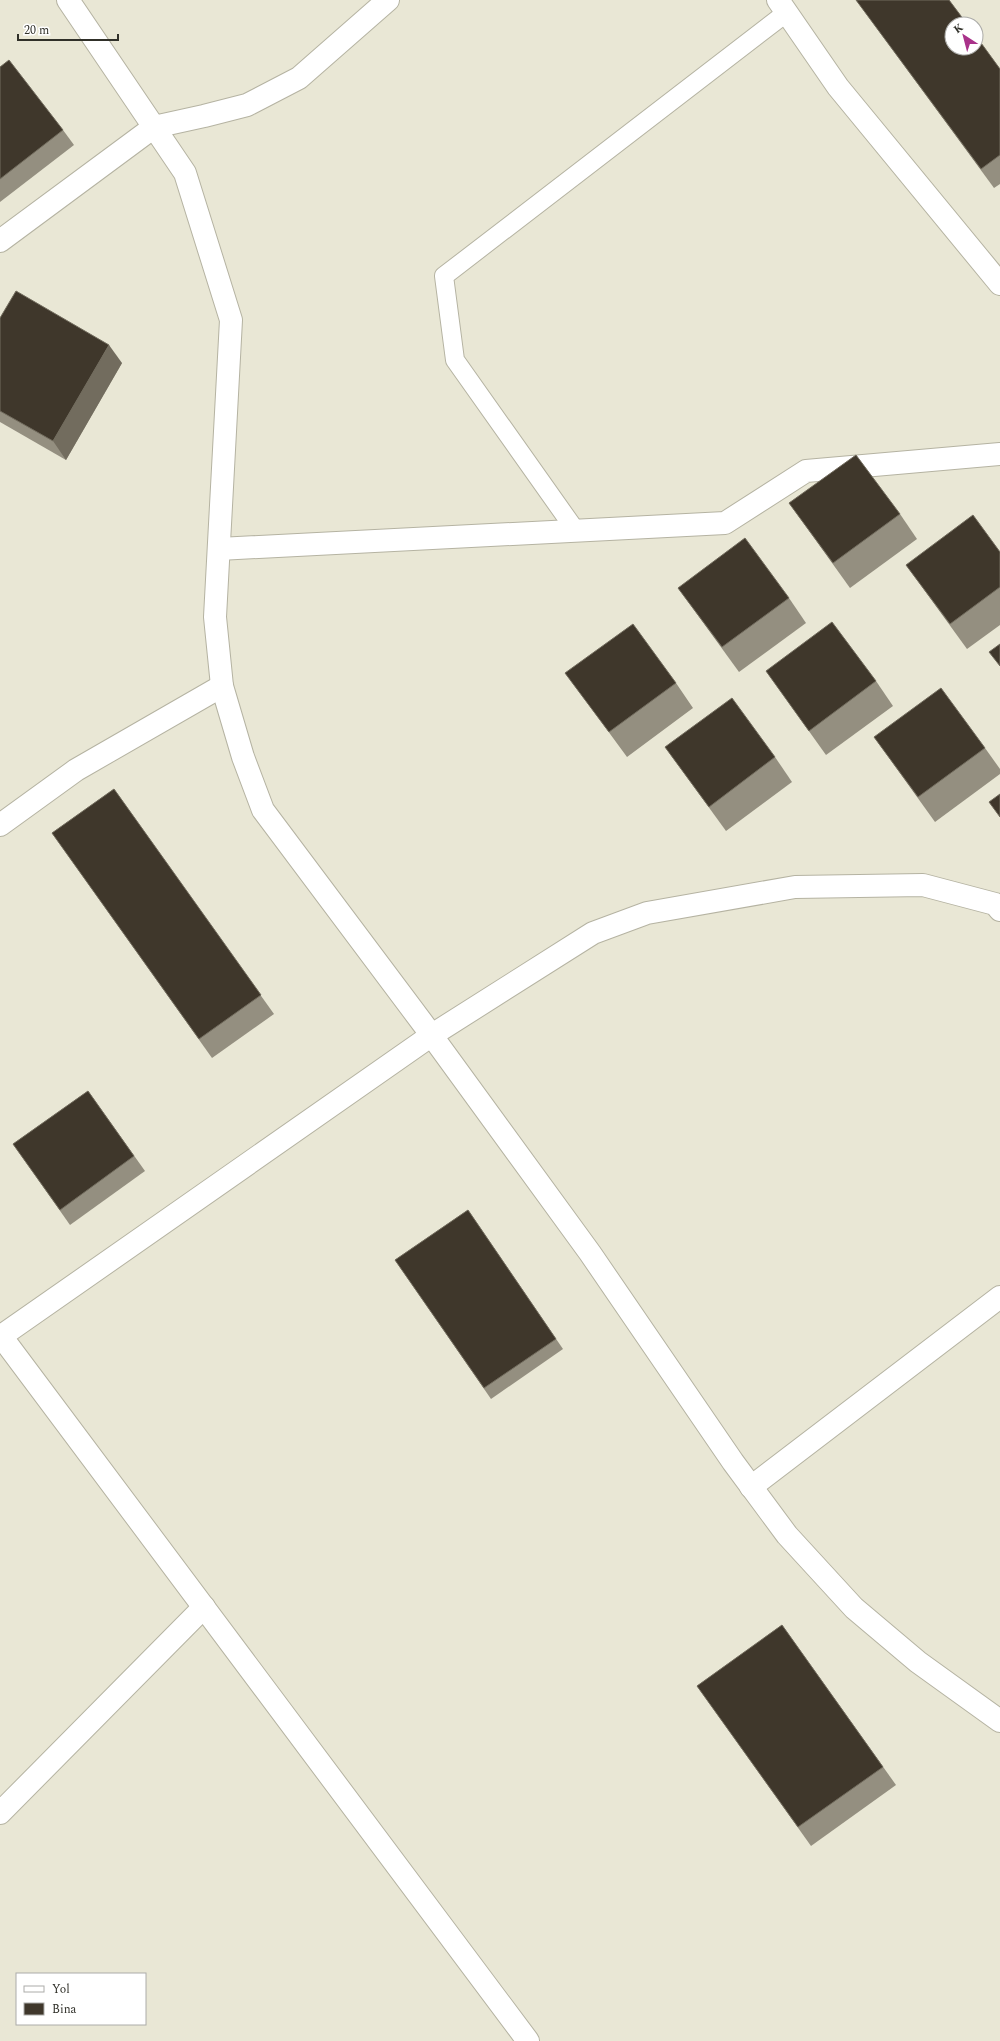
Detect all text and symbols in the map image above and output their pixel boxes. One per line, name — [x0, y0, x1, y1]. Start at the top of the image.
scale bar — [18, 16, 118, 42]
north arrow — [944, 16, 984, 56]
text: K — [950, 19, 967, 38]
text: 20 m — [24, 21, 49, 40]
legend — [16, 1973, 146, 2025]
text: Yol — [52, 1980, 70, 1999]
text: Bina — [52, 2000, 77, 2019]

